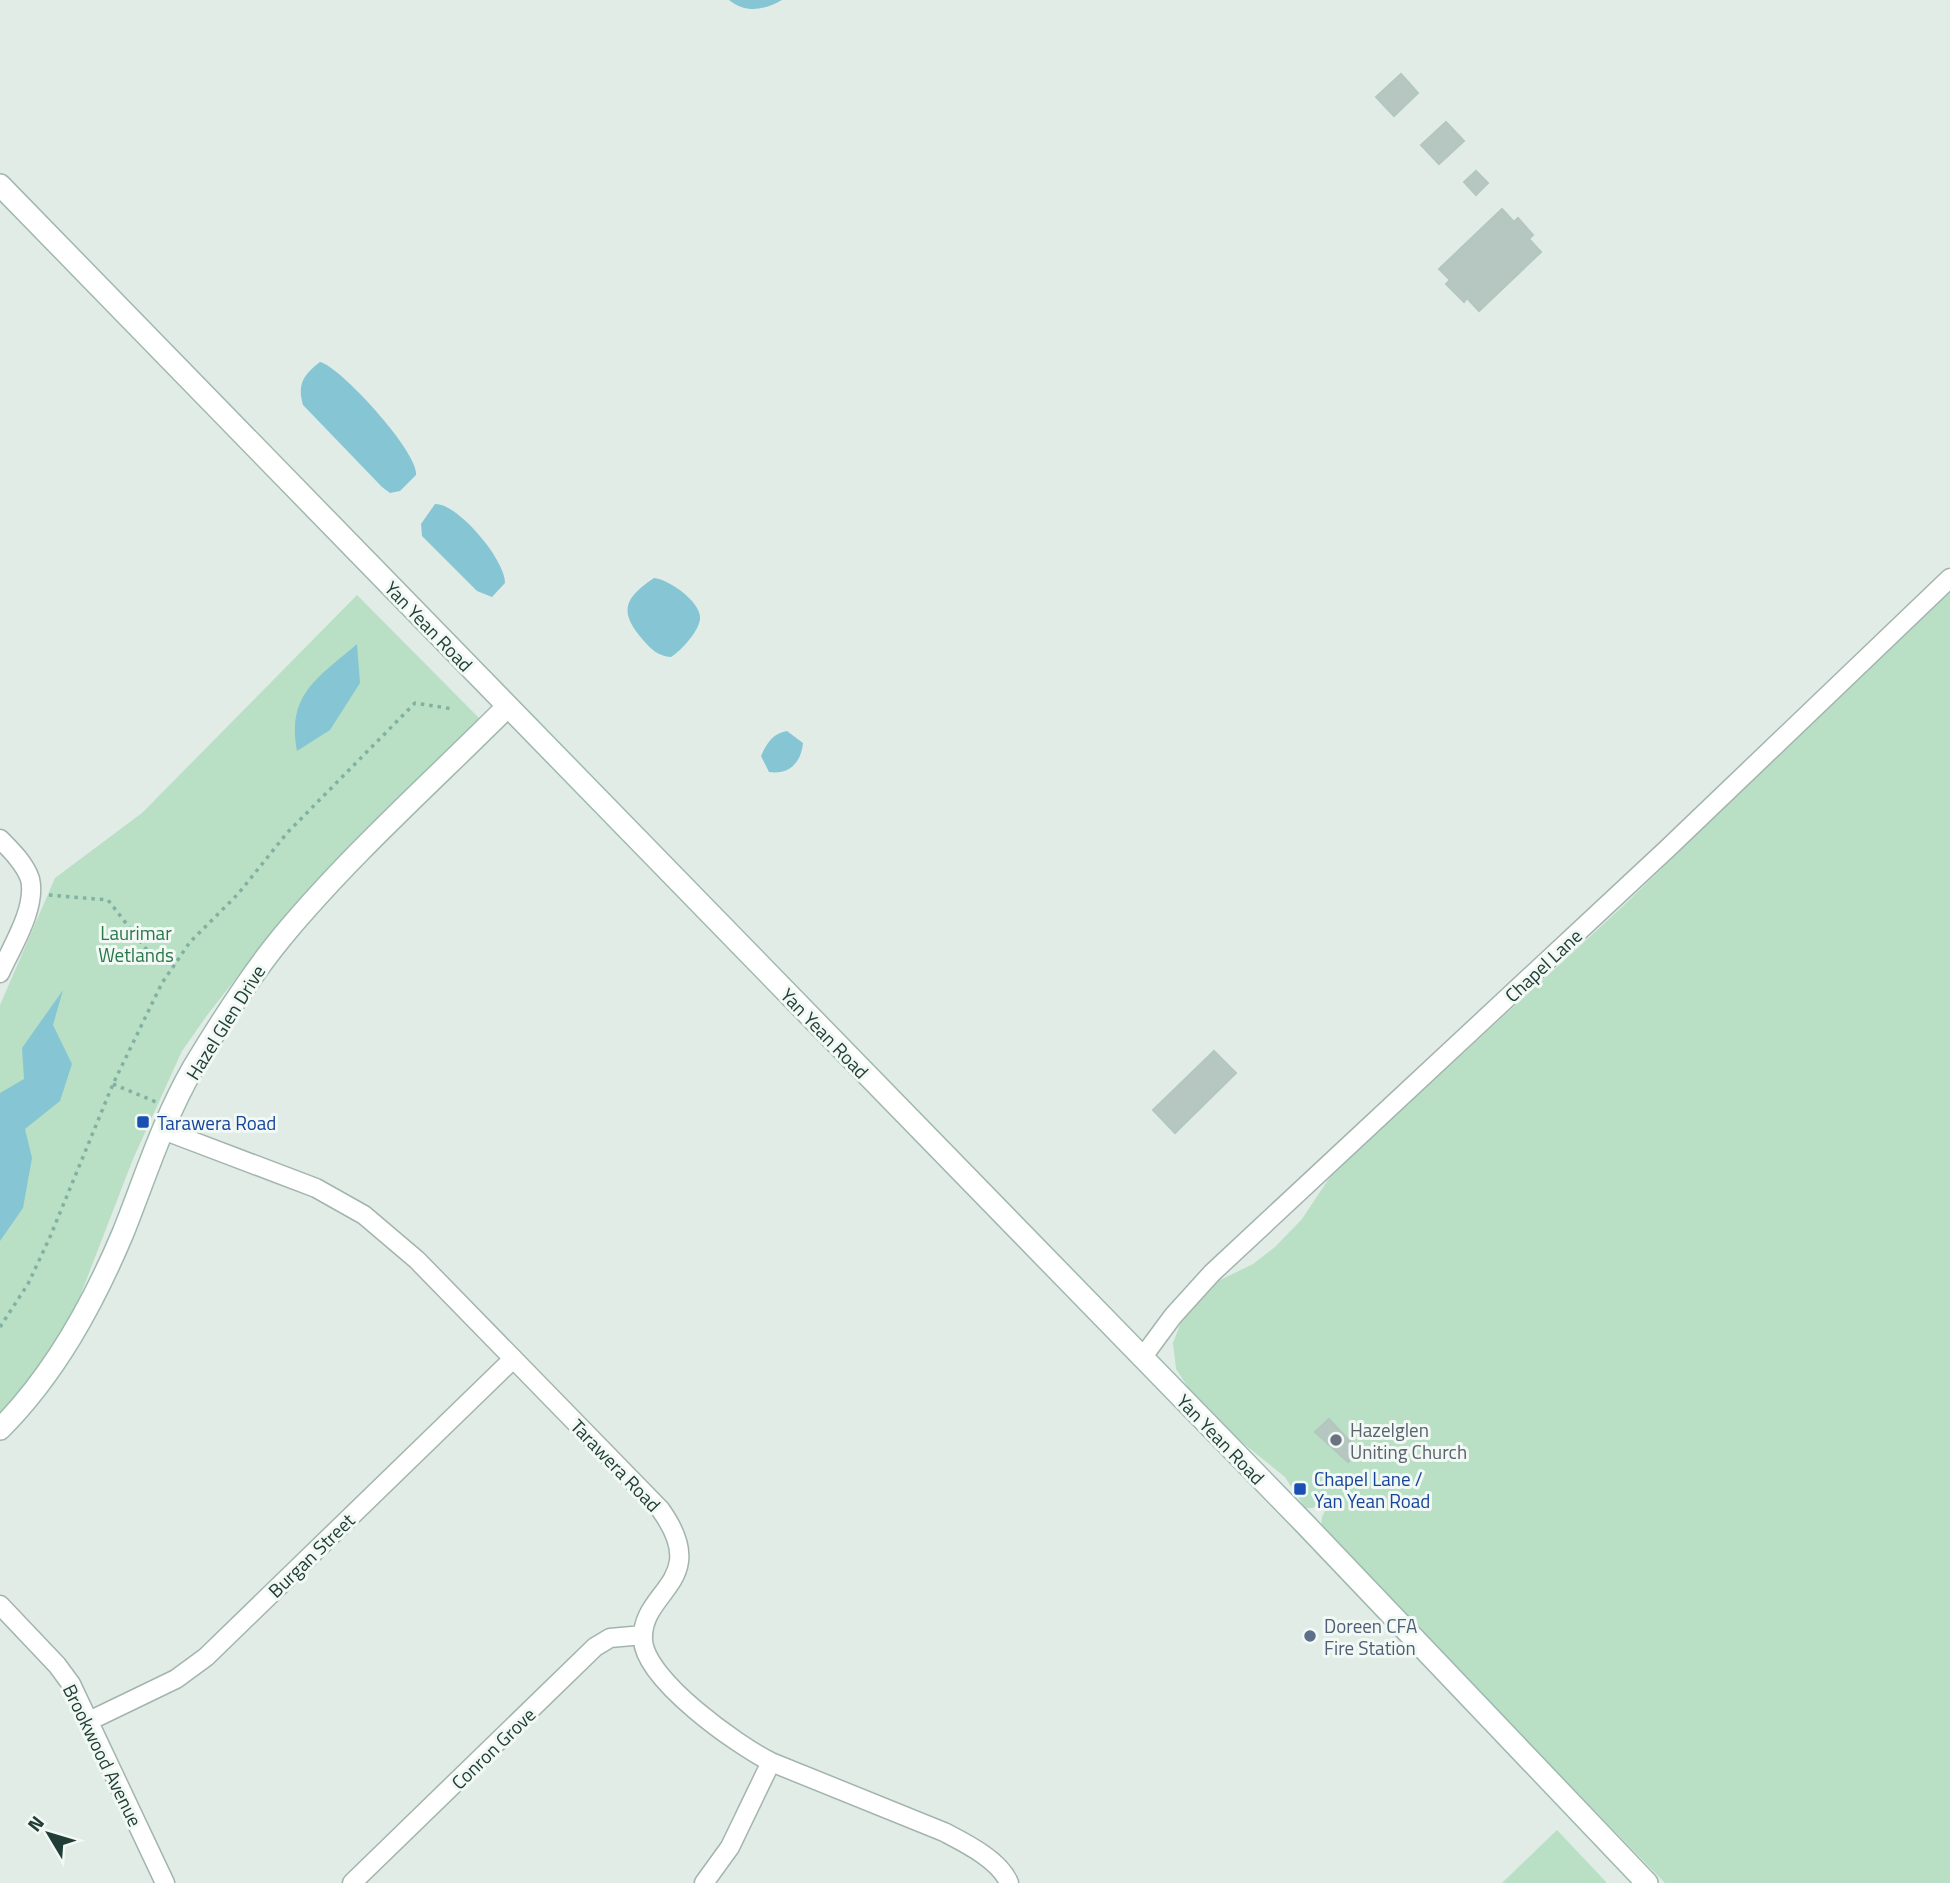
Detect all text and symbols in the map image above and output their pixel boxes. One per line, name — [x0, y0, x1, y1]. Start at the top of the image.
street label: Yan Yean Road — [378, 574, 480, 678]
park label: Laurimar Wetlands — [98, 918, 174, 969]
street label: Chapel Lane — [1498, 921, 1588, 1009]
street label: Hazel Glen Drive — [178, 959, 272, 1085]
street label: Yan Yean Road — [774, 981, 876, 1085]
place label: Tarawera Road — [157, 1108, 276, 1137]
marker: Tarawera Road — [135, 1114, 151, 1130]
street label: Yan Yean Road — [1170, 1387, 1272, 1491]
street label: Tarawera Road — [564, 1412, 668, 1518]
place label: Hazelglen Uniting Church — [1350, 1415, 1467, 1466]
marker: Hazelglen Uniting Church — [1328, 1432, 1344, 1448]
place label: Chapel Lane / Yan Yean Road — [1314, 1464, 1430, 1515]
marker: Chapel Lane / Yan Yean Road — [1292, 1481, 1308, 1497]
street label: Burgan Street — [261, 1506, 361, 1604]
place label: Doreen CFA Fire Station — [1324, 1611, 1417, 1662]
marker: Doreen CFA Fire Station — [1302, 1628, 1318, 1644]
street label: Brookwood Avenue — [56, 1679, 150, 1831]
street label: Conron Grove — [444, 1700, 542, 1796]
north arrow — [14, 1799, 84, 1869]
text: N — [20, 1809, 51, 1837]

